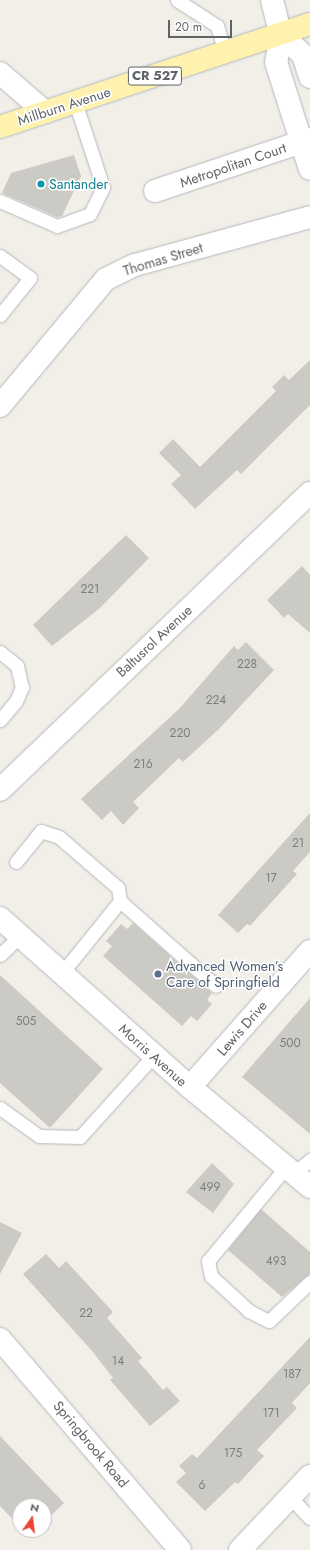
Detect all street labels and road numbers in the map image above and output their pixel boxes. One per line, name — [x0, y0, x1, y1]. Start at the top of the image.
road number: CR 527 — [127, 65, 183, 87]
street label: Millburn Avenue — [15, 83, 113, 129]
street label: Metropolitan Court — [178, 139, 288, 191]
street label: Thomas Street — [121, 239, 205, 279]
street label: Baltusrol Avenue — [113, 602, 195, 680]
street label: Lewis Drive — [214, 997, 270, 1059]
street label: Morris Avenue — [116, 1020, 190, 1090]
street label: Springbrook Road — [50, 1397, 132, 1491]

